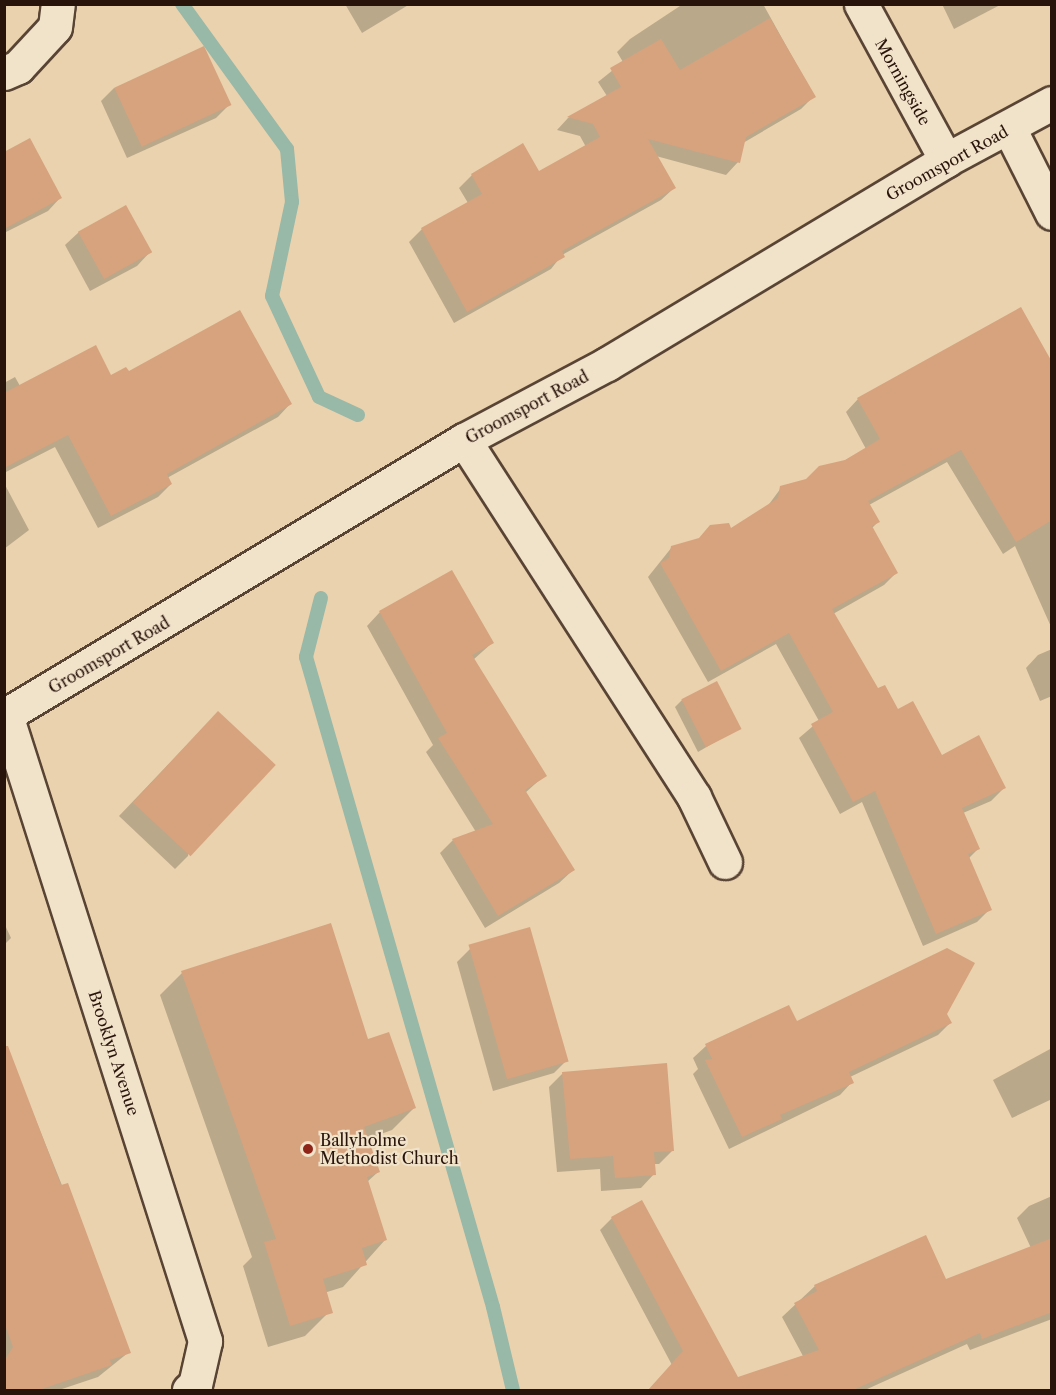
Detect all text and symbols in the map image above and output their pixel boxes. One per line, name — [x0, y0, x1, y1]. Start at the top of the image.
street label: Morningside — [871, 35, 935, 129]
street label: Groomsport Road — [883, 121, 1011, 205]
street label: Groomsport Road — [462, 366, 592, 448]
street label: Groomsport Road — [45, 612, 173, 698]
street label: Brooklyn Avenue — [85, 988, 143, 1118]
place label: Ballyholme Methodist Church — [320, 1130, 459, 1168]
marker: Ballyholme Methodist Church — [301, 1142, 315, 1156]

